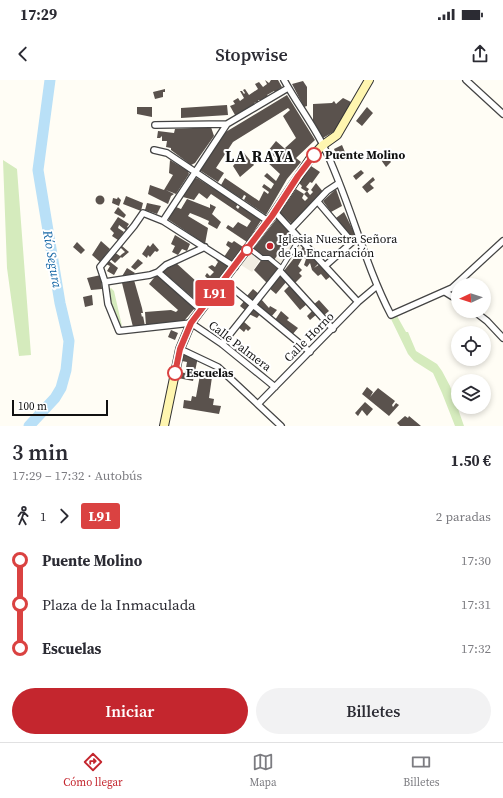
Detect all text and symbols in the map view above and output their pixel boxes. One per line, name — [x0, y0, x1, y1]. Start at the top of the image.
text: 17:29 — [20, 4, 57, 25]
text: Stopwise — [215, 42, 288, 67]
icon: back — [12, 43, 34, 65]
icon: share — [469, 43, 491, 65]
district label: LA RAYA — [225, 145, 295, 167]
marker: Puente Molino — [306, 147, 322, 163]
place label: Puente Molino — [325, 147, 405, 163]
water label: Río Segura — [39, 228, 66, 289]
place label: Iglesia Nuestra Señora de la Encarnación — [278, 231, 398, 261]
marker: Iglesia Nuestra Señora de la Encarnación — [265, 241, 275, 251]
unlabelled marker — [241, 244, 253, 256]
north arrow — [451, 278, 491, 318]
map controls — [451, 278, 491, 414]
line badge: L91 — [192, 280, 238, 306]
text: L91 — [203, 283, 227, 303]
street label: Calle Horno — [281, 308, 338, 365]
street label: Calle Palmera — [205, 317, 275, 375]
button: locate — [451, 326, 491, 366]
marker: Escuelas — [167, 365, 183, 381]
place label: Escuelas — [186, 365, 234, 381]
button: layers — [451, 374, 491, 414]
scale bar — [12, 398, 108, 417]
text: 100 m — [18, 399, 47, 414]
text: 3 min — [12, 437, 68, 467]
text: 1.50 € — [451, 450, 491, 471]
text: 17:29 – 17:32 · Autobús — [12, 467, 142, 484]
icon: walk — [12, 505, 34, 527]
icon: forward — [53, 505, 75, 527]
text: L91 — [89, 506, 112, 526]
text: 1 — [40, 508, 47, 525]
text: 2 paradas — [436, 508, 491, 525]
text: Puente Molino — [42, 550, 142, 571]
text: 17:30 — [461, 552, 491, 569]
text: Plaza de la Inmaculada — [42, 594, 196, 615]
text: 17:31 — [461, 596, 491, 613]
text: Escuelas — [42, 638, 101, 659]
text: 17:32 — [461, 640, 491, 657]
button: Iniciar — [12, 688, 248, 734]
button: Billetes — [256, 688, 491, 734]
tab: Cómo llegar — [63, 751, 123, 790]
tab: Mapa — [249, 751, 277, 790]
tab: Billetes — [403, 751, 440, 790]

